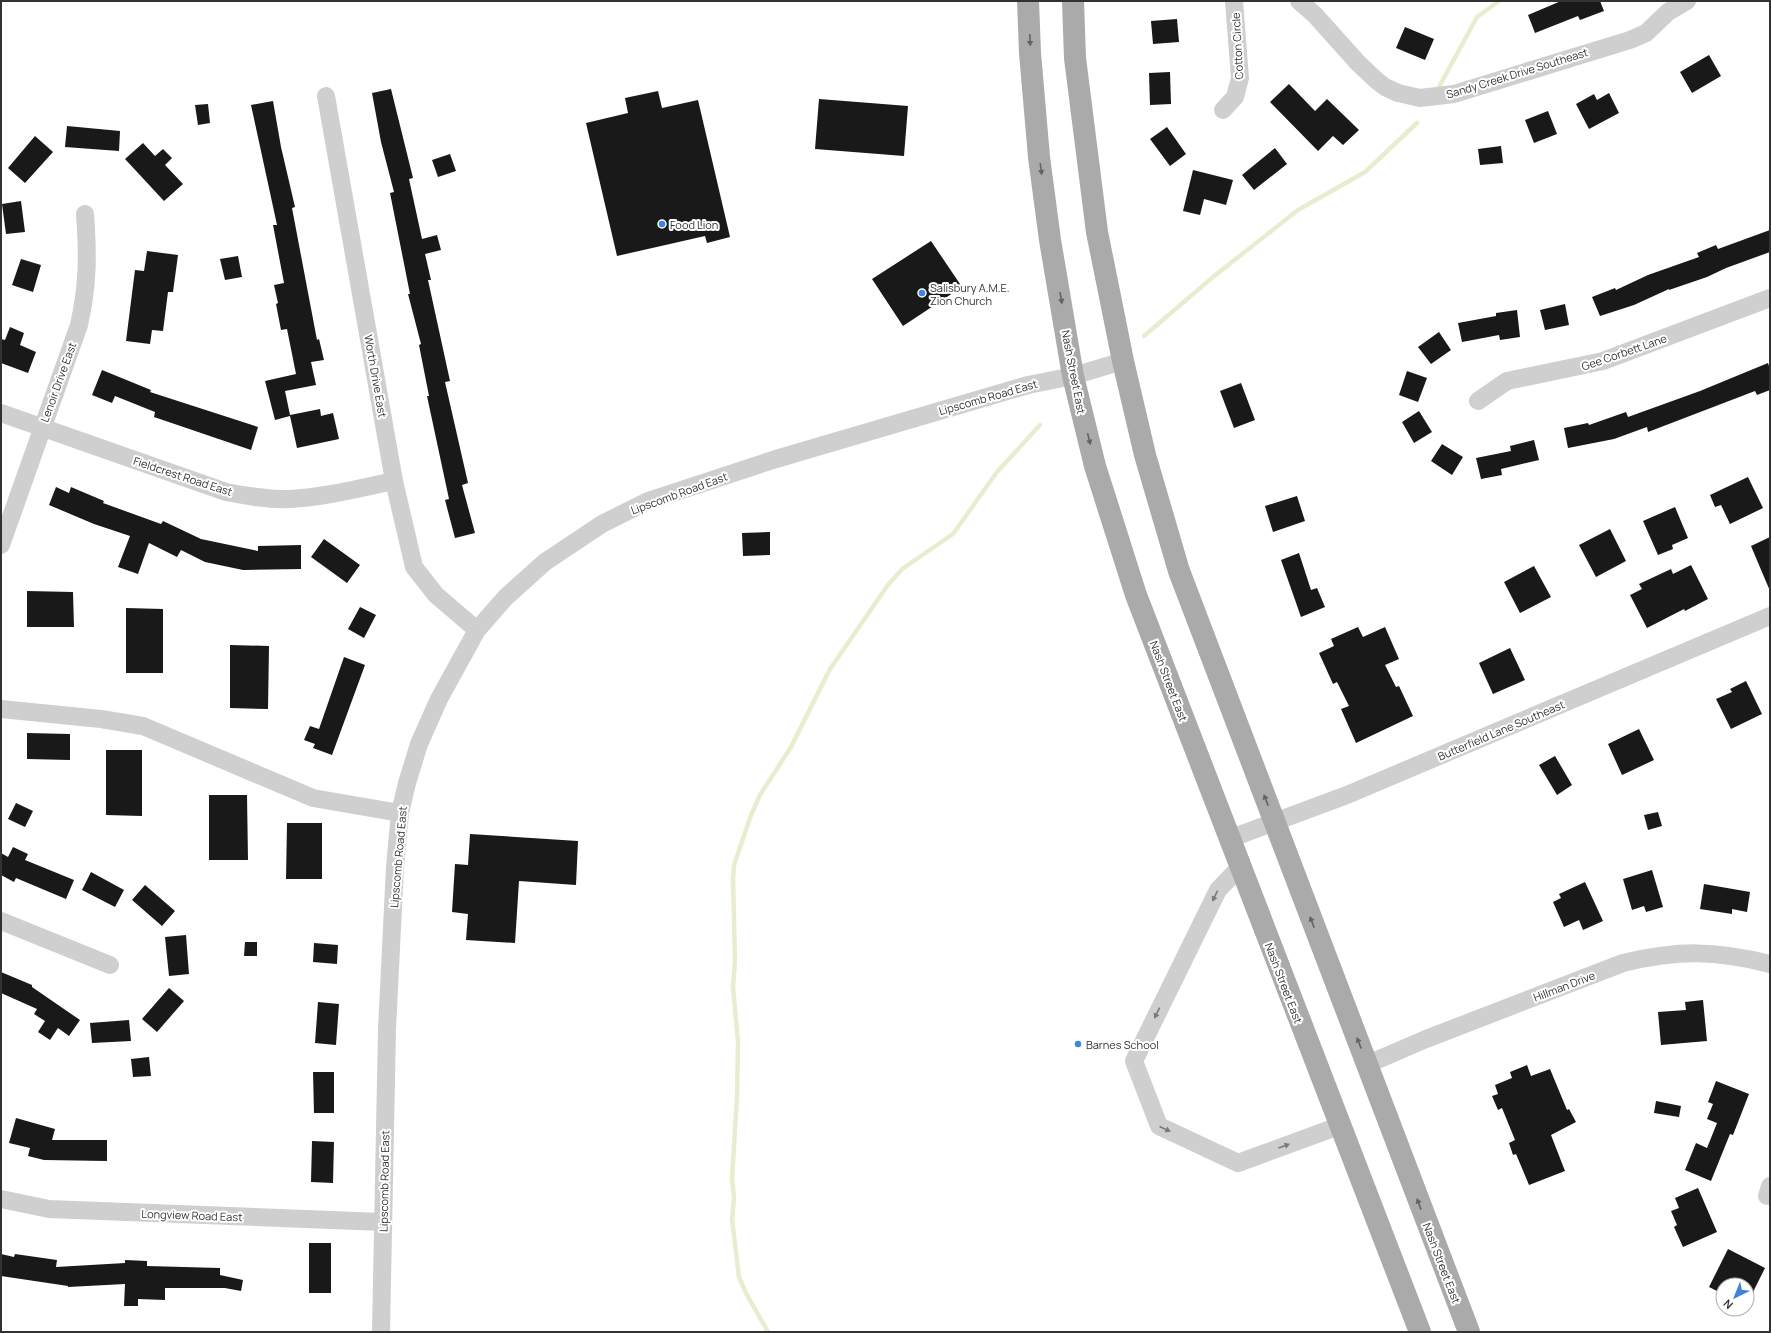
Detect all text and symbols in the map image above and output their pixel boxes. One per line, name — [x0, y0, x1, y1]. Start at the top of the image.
street label: Cotton Circle — [1228, 12, 1246, 80]
one-way arrow — [1026, 34, 1033, 46]
street label: Sandy Creek Drive Southeast — [1444, 44, 1590, 102]
one-way arrow — [1038, 163, 1044, 176]
place label: Food Lion — [670, 217, 718, 232]
marker: Food Lion — [657, 219, 667, 229]
place label: Salisbury A.M.E. Zion Church — [930, 280, 1010, 308]
marker: Salisbury A.M.E. Zion Church — [917, 288, 927, 298]
one-way arrow — [1058, 292, 1064, 304]
street label: Nash Street East — [1059, 329, 1089, 415]
street label: Gee Corbett Lane — [1579, 330, 1669, 374]
street label: Worth Drive East — [361, 333, 391, 419]
street label: Lenoir Drive East — [37, 340, 79, 424]
street label: Lipscomb Road East — [937, 376, 1039, 418]
one-way arrow — [1086, 433, 1092, 445]
street label: Fieldcrest Road East — [132, 453, 234, 499]
street label: Lipscomb Road East — [629, 469, 729, 517]
street label: Nash Street East — [1147, 639, 1191, 723]
street label: Butterfield Lane Southeast — [1435, 696, 1567, 764]
one-way arrow — [1262, 794, 1268, 806]
street label: Lipscomb Road East — [386, 806, 410, 908]
one-way arrow — [1211, 891, 1218, 902]
one-way arrow — [1309, 915, 1315, 927]
street label: Nash Street East — [1262, 941, 1306, 1025]
street label: Hillman Drive — [1531, 967, 1598, 1005]
one-way arrow — [1154, 1007, 1160, 1019]
one-way arrow — [1356, 1036, 1362, 1048]
place label: Barnes School — [1086, 1037, 1159, 1052]
marker: Barnes School — [1073, 1039, 1083, 1049]
one-way arrow — [1160, 1126, 1171, 1132]
street label: Lipscomb Road East — [376, 1130, 392, 1232]
one-way arrow — [1279, 1143, 1291, 1149]
one-way arrow — [1416, 1198, 1422, 1210]
street label: Longview Road East — [141, 1206, 243, 1224]
street label: Nash Street East — [1420, 1221, 1464, 1305]
north arrow — [1715, 1277, 1755, 1317]
text: N — [1720, 1296, 1736, 1313]

